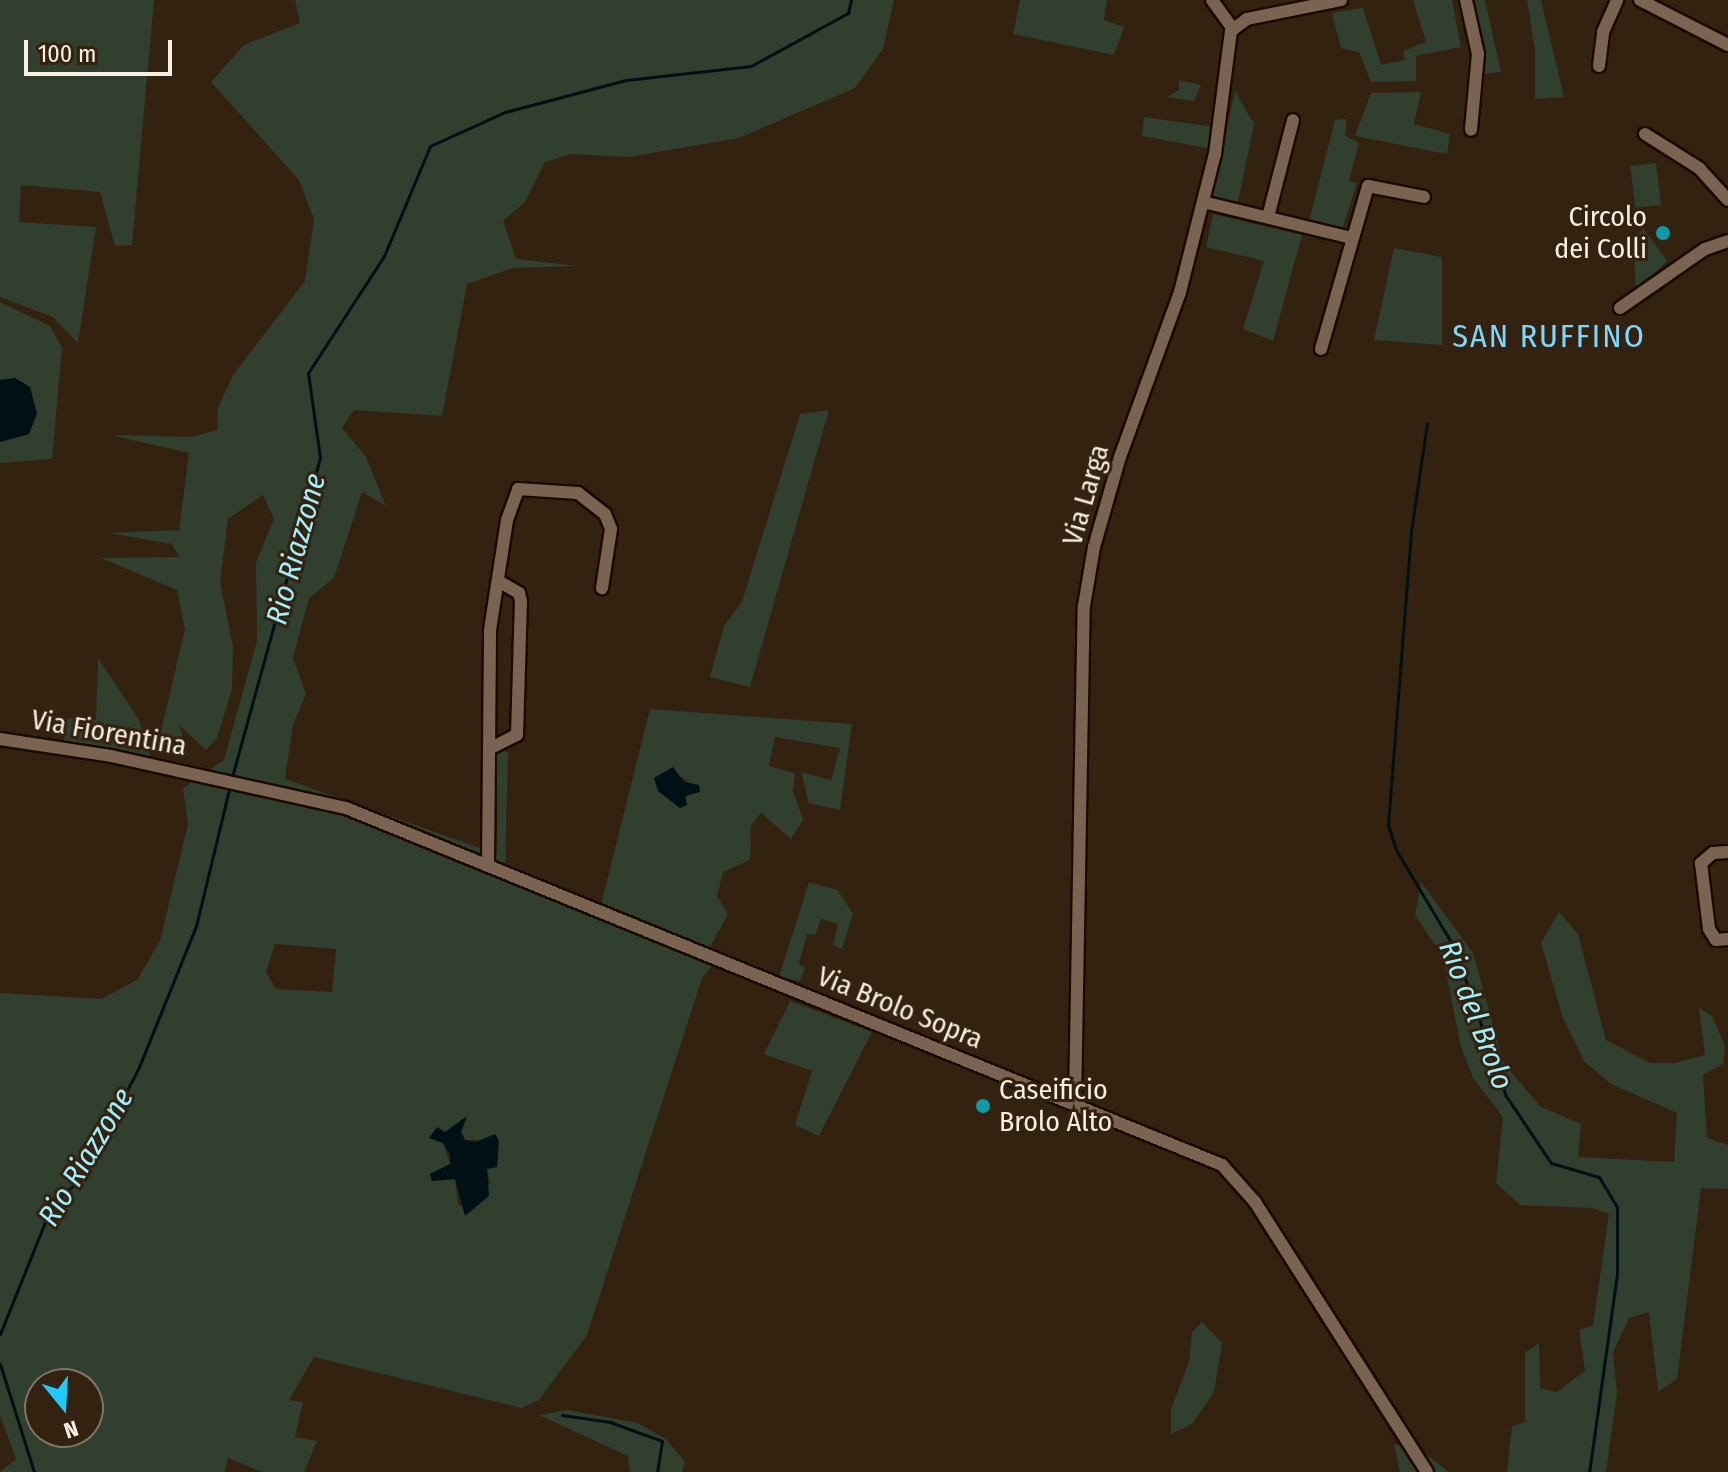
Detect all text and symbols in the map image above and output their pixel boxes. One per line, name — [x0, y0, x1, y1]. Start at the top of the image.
scale bar — [28, 24, 176, 74]
text: 100 m — [38, 40, 96, 68]
place label: Circolo dei Colli — [1554, 200, 1647, 266]
marker: Circolo dei Colli — [1654, 224, 1672, 242]
district label: SAN RUFFINO — [1452, 317, 1646, 355]
street label: Via Larga — [1056, 441, 1116, 549]
water label: Rio Riazzone — [259, 470, 333, 628]
street label: Via Fiorentina — [29, 703, 189, 763]
water label: Rio del Brolo — [1431, 935, 1521, 1095]
street label: Via Brolo Sopra — [812, 960, 988, 1056]
place label: Caseificio Brolo Alto — [999, 1073, 1112, 1139]
water label: Rio Riazzone — [31, 1081, 141, 1233]
marker: Caseificio Brolo Alto — [974, 1097, 992, 1115]
north arrow — [24, 1368, 104, 1448]
text: N — [61, 1415, 81, 1444]

